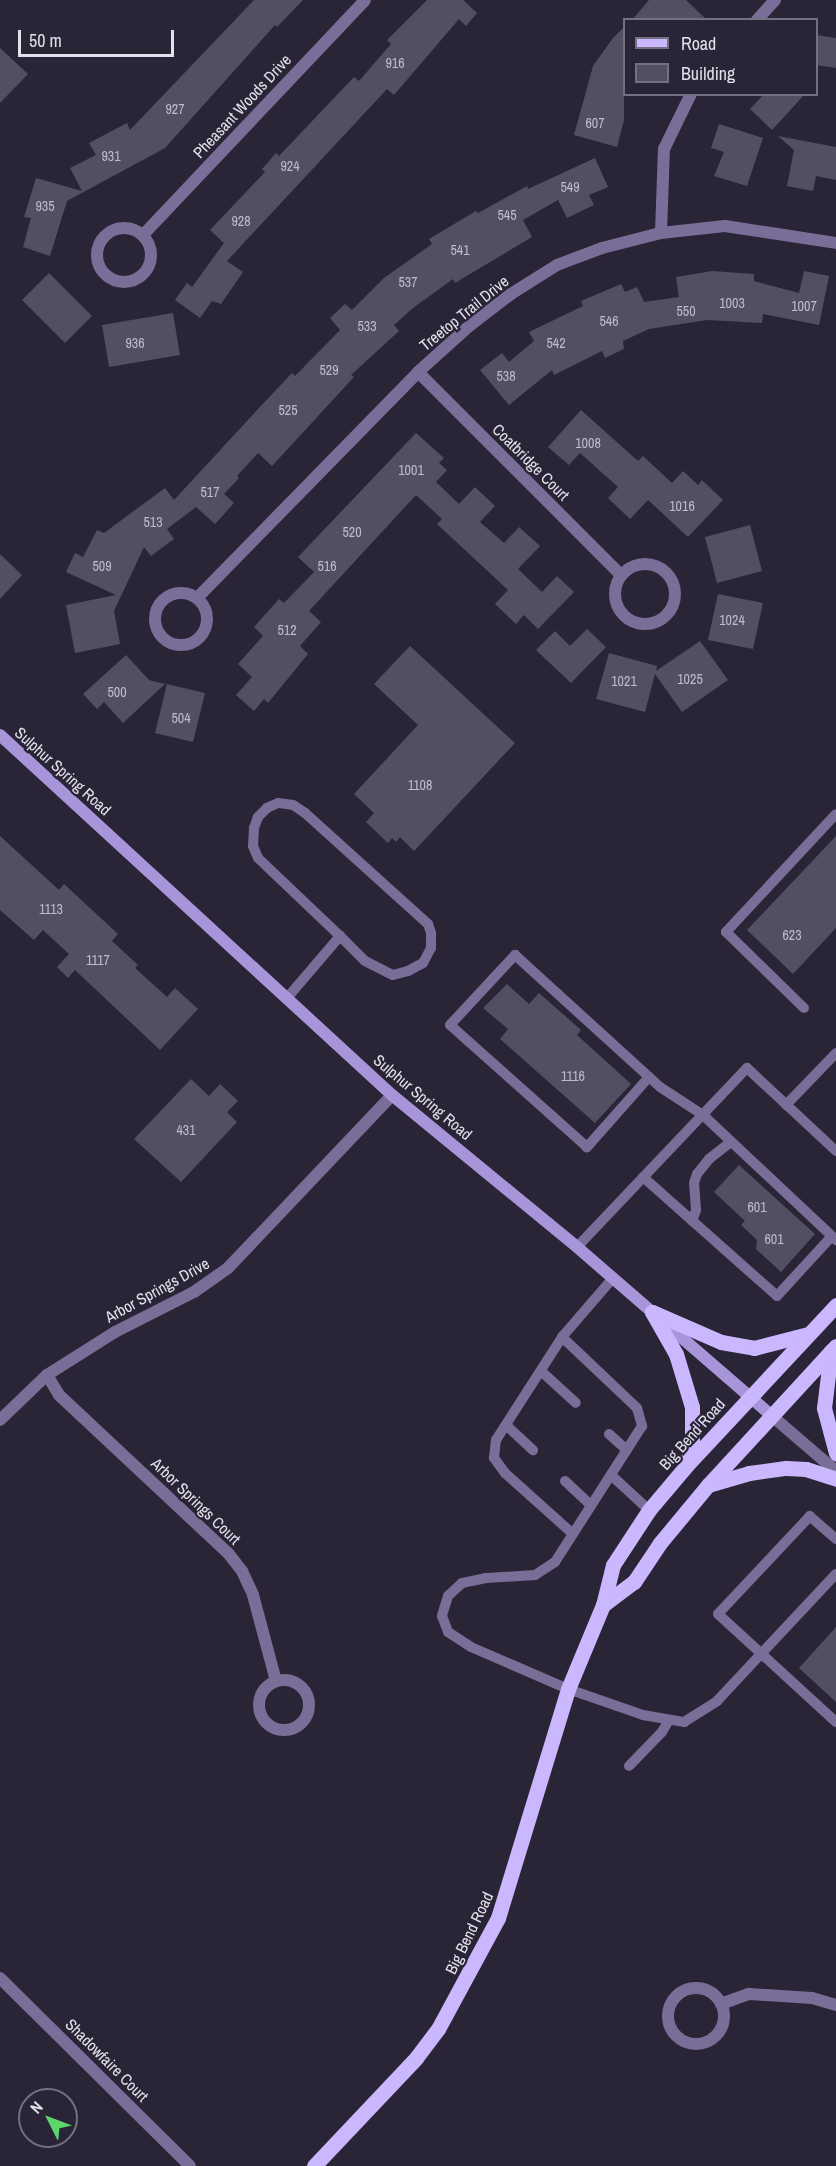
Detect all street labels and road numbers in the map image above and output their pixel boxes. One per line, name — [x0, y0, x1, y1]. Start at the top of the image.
street label: Pheasant Woods Drive — [189, 50, 295, 162]
street label: Treetop Trail Drive — [416, 271, 512, 355]
street label: Coatbridge Court — [489, 420, 573, 504]
street label: Sulphur Spring Road — [11, 723, 115, 819]
street label: Sulphur Spring Road — [370, 1050, 476, 1144]
street label: Arbor Springs Drive — [102, 1254, 212, 1326]
street label: Big Bend Road — [655, 1395, 729, 1473]
street label: Arbor Springs Court — [147, 1454, 245, 1548]
street label: Big Bend Road — [441, 1889, 497, 1977]
street label: Shadowfaire Court — [62, 2015, 152, 2105]

